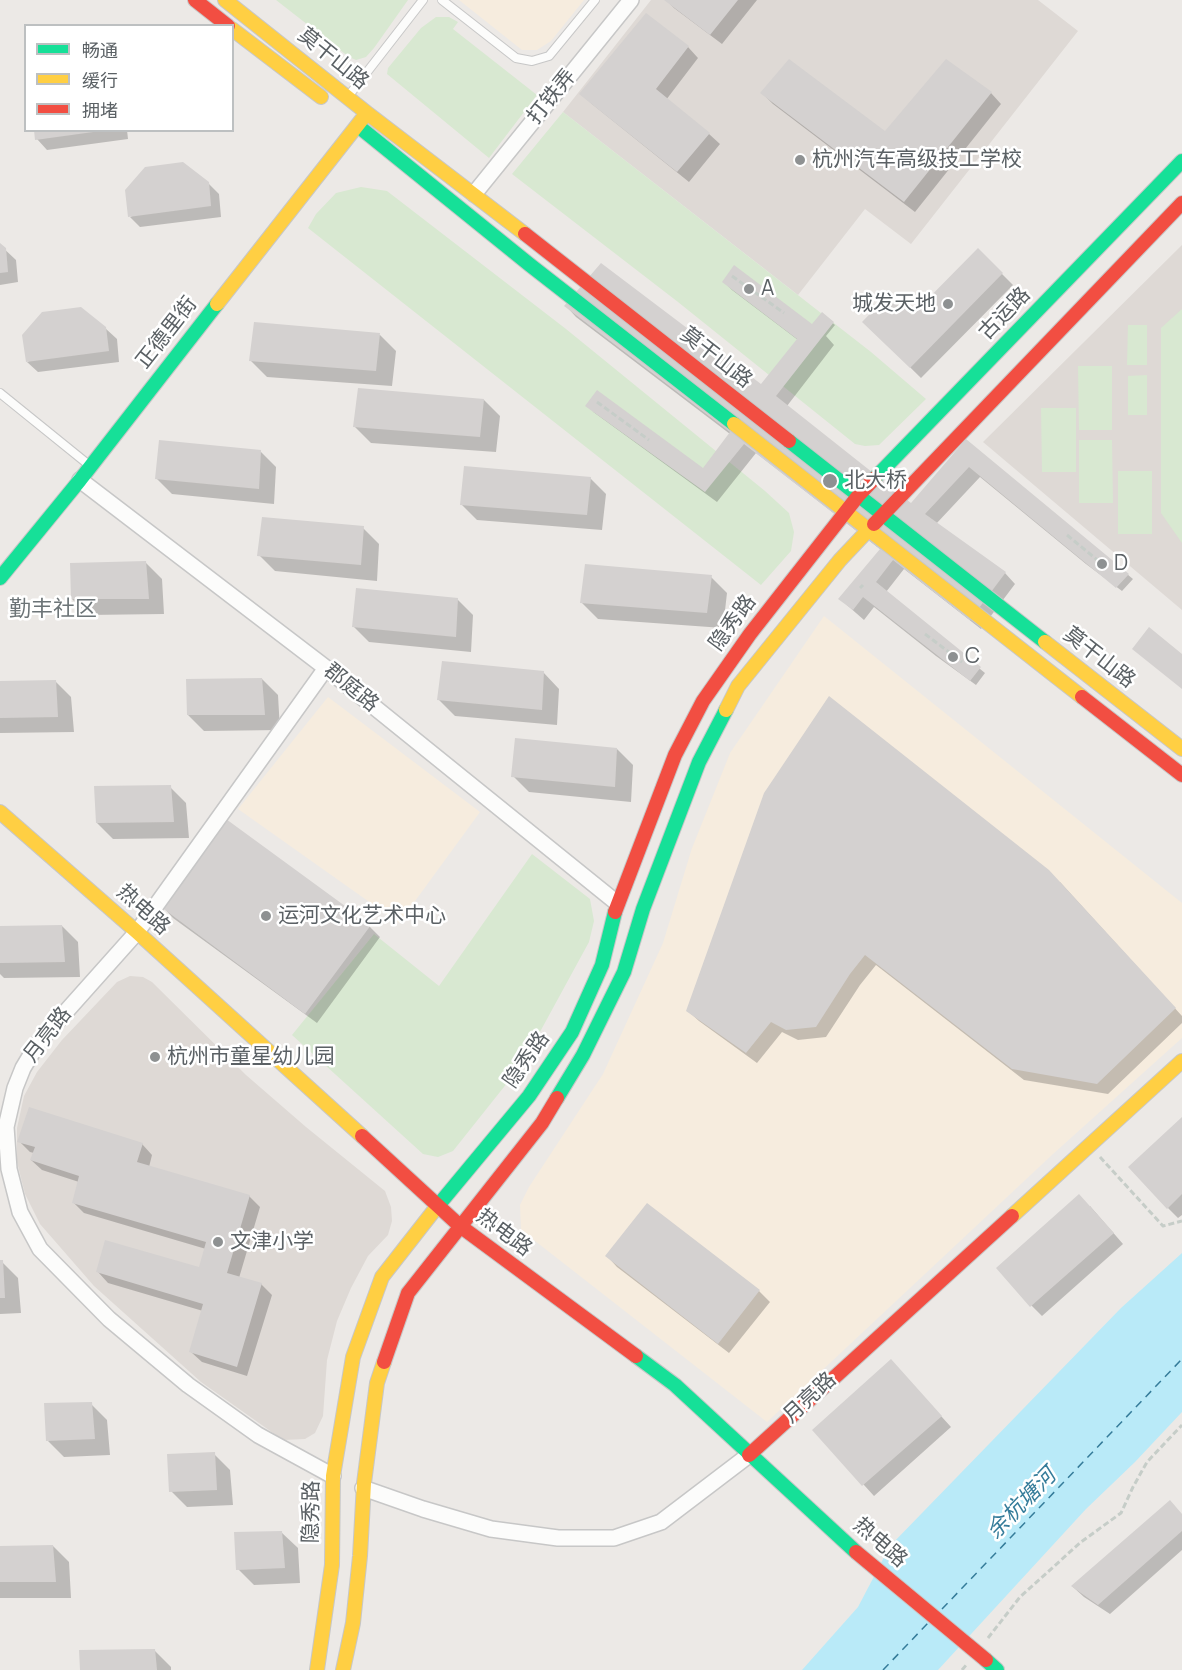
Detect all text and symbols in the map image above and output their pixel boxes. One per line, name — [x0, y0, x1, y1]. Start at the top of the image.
street label: 莫干山路 — [292, 23, 374, 95]
legend — [24, 24, 234, 132]
text: 畅通 — [82, 38, 118, 62]
street label: 打铁弄 — [522, 65, 582, 129]
text: 缓行 — [82, 68, 118, 92]
text: 拥堵 — [82, 98, 118, 122]
place label: 杭州汽车高级技工学校 — [812, 147, 1022, 173]
marker: 杭州汽车高级技工学校 — [793, 153, 807, 167]
place label: A — [761, 276, 774, 302]
marker: A — [742, 282, 756, 296]
street label: 古运路 — [974, 283, 1036, 345]
place label: 城发天地 — [852, 291, 936, 317]
street label: 正德里街 — [131, 292, 203, 374]
marker: 城发天地 — [941, 297, 955, 311]
street label: 莫干山路 — [675, 322, 757, 394]
place label: 北大桥 — [844, 468, 907, 494]
marker: 北大桥 — [821, 472, 839, 490]
place label: D — [1114, 551, 1128, 577]
marker: D — [1095, 557, 1109, 571]
street label: 隐秀路 — [704, 590, 762, 656]
district label: 勤丰社区 — [9, 597, 97, 623]
street label: 莫干山路 — [1058, 622, 1140, 694]
place label: C — [965, 644, 980, 670]
marker: C — [946, 650, 960, 664]
street label: 郡庭路 — [319, 658, 383, 718]
street label: 热电路 — [111, 880, 175, 940]
place label: 运河文化艺术中心 — [278, 903, 446, 929]
marker: 运河文化艺术中心 — [259, 909, 273, 923]
street label: 月亮路 — [19, 1002, 77, 1068]
street label: 隐秀路 — [499, 1027, 555, 1093]
place label: 杭州市童星幼儿园 — [167, 1044, 335, 1070]
marker: 杭州市童星幼儿园 — [148, 1050, 162, 1064]
street label: 热电路 — [471, 1204, 537, 1262]
place label: 文津小学 — [230, 1229, 314, 1255]
marker: 文津小学 — [211, 1235, 225, 1249]
street label: 月亮路 — [778, 1367, 842, 1429]
water label: 余杭塘河 — [982, 1463, 1062, 1545]
street label: 隐秀路 — [299, 1480, 325, 1544]
street label: 热电路 — [848, 1513, 912, 1573]

